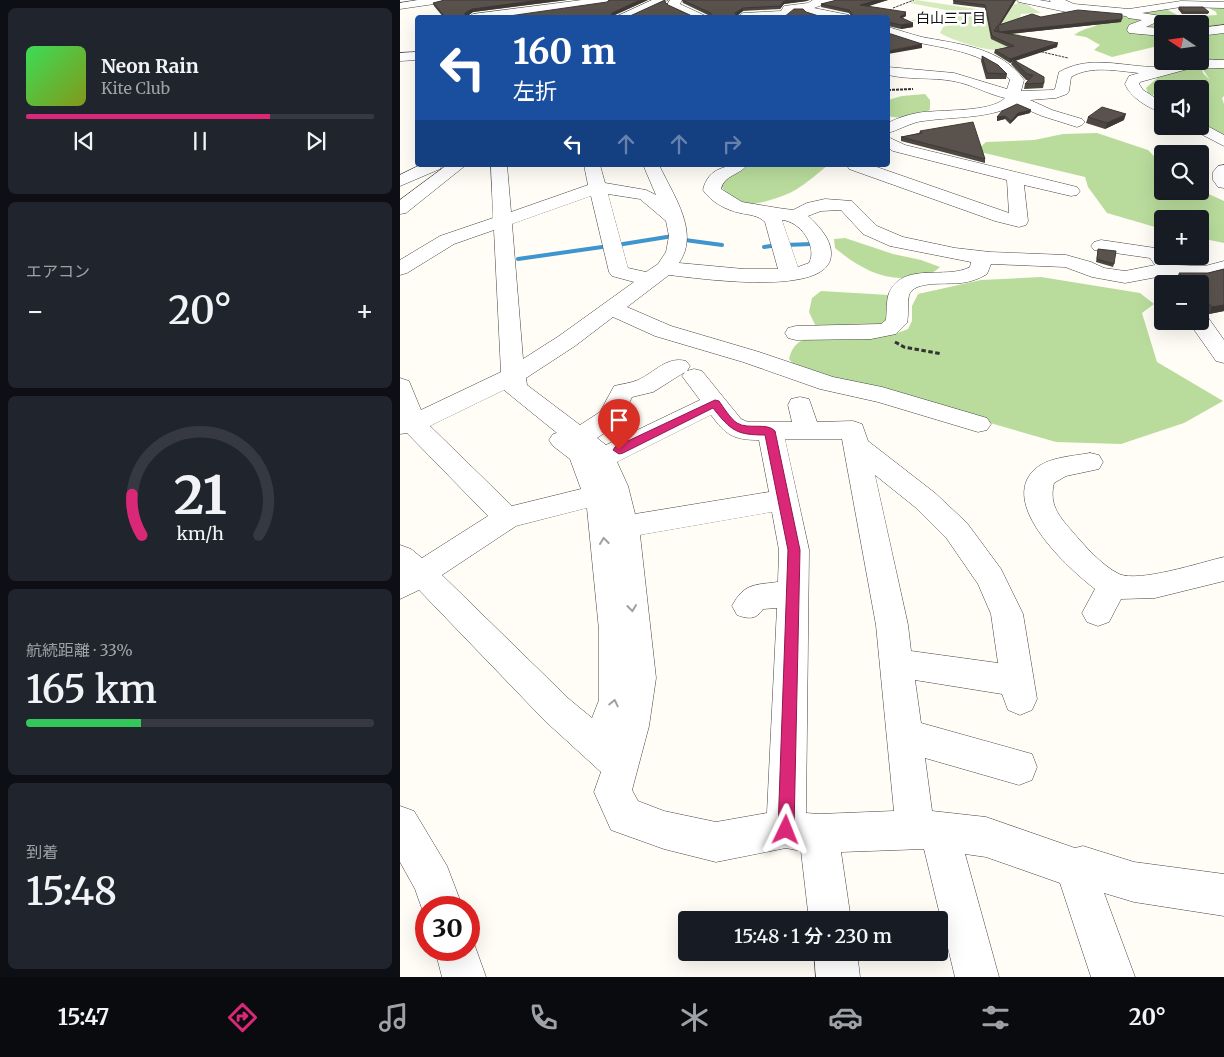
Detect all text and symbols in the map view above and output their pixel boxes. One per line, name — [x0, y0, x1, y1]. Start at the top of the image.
district label: 白山三丁目 — [916, 9, 986, 27]
north arrow — [1154, 15, 1209, 70]
map controls — [1154, 15, 1209, 330]
text: 160 m — [513, 30, 616, 74]
icon: left — [430, 35, 495, 100]
text: Neon Rain — [101, 54, 199, 78]
text: 左折 — [513, 77, 557, 105]
text: Kite Club — [101, 78, 170, 98]
button: sound — [1154, 80, 1209, 135]
icon: previous — [70, 127, 98, 155]
icon: pause — [186, 127, 214, 155]
icon: next — [302, 127, 330, 155]
icon: left — [559, 130, 587, 158]
icon: ahead — [612, 130, 640, 158]
icon: ahead — [665, 130, 693, 158]
icon: right — [718, 130, 746, 158]
button: search — [1154, 145, 1209, 200]
button: + — [1154, 210, 1209, 265]
text: エアコン — [26, 261, 90, 281]
button: − — [1154, 275, 1209, 330]
text: 20° — [168, 287, 232, 334]
text: − — [26, 293, 45, 329]
text: + — [355, 293, 374, 329]
pin — [598, 399, 640, 450]
icon: arrive — [605, 406, 633, 434]
text: 21 — [173, 463, 227, 528]
text: km/h — [176, 522, 224, 545]
one-way arrow — [599, 537, 610, 545]
one-way arrow — [627, 604, 638, 612]
text: 航続距離 · 33% — [26, 640, 133, 660]
text: 165 km — [26, 666, 157, 713]
one-way arrow — [608, 698, 619, 707]
position arrow — [759, 803, 811, 855]
text: 到着 — [26, 842, 58, 862]
text: 15:48 — [26, 868, 117, 915]
speed limit sign: 30 — [415, 896, 480, 961]
text: 15:48 · 1 分 · 230 m — [734, 924, 892, 948]
icon: directions — [225, 1000, 260, 1035]
icon: music — [376, 1000, 411, 1035]
icon: phone — [526, 1000, 561, 1035]
icon: climate — [677, 1000, 712, 1035]
icon: car — [828, 1000, 863, 1035]
icon: filters — [978, 1000, 1013, 1035]
text: 15:47 — [58, 1003, 109, 1031]
text: 20° — [1129, 1003, 1166, 1031]

